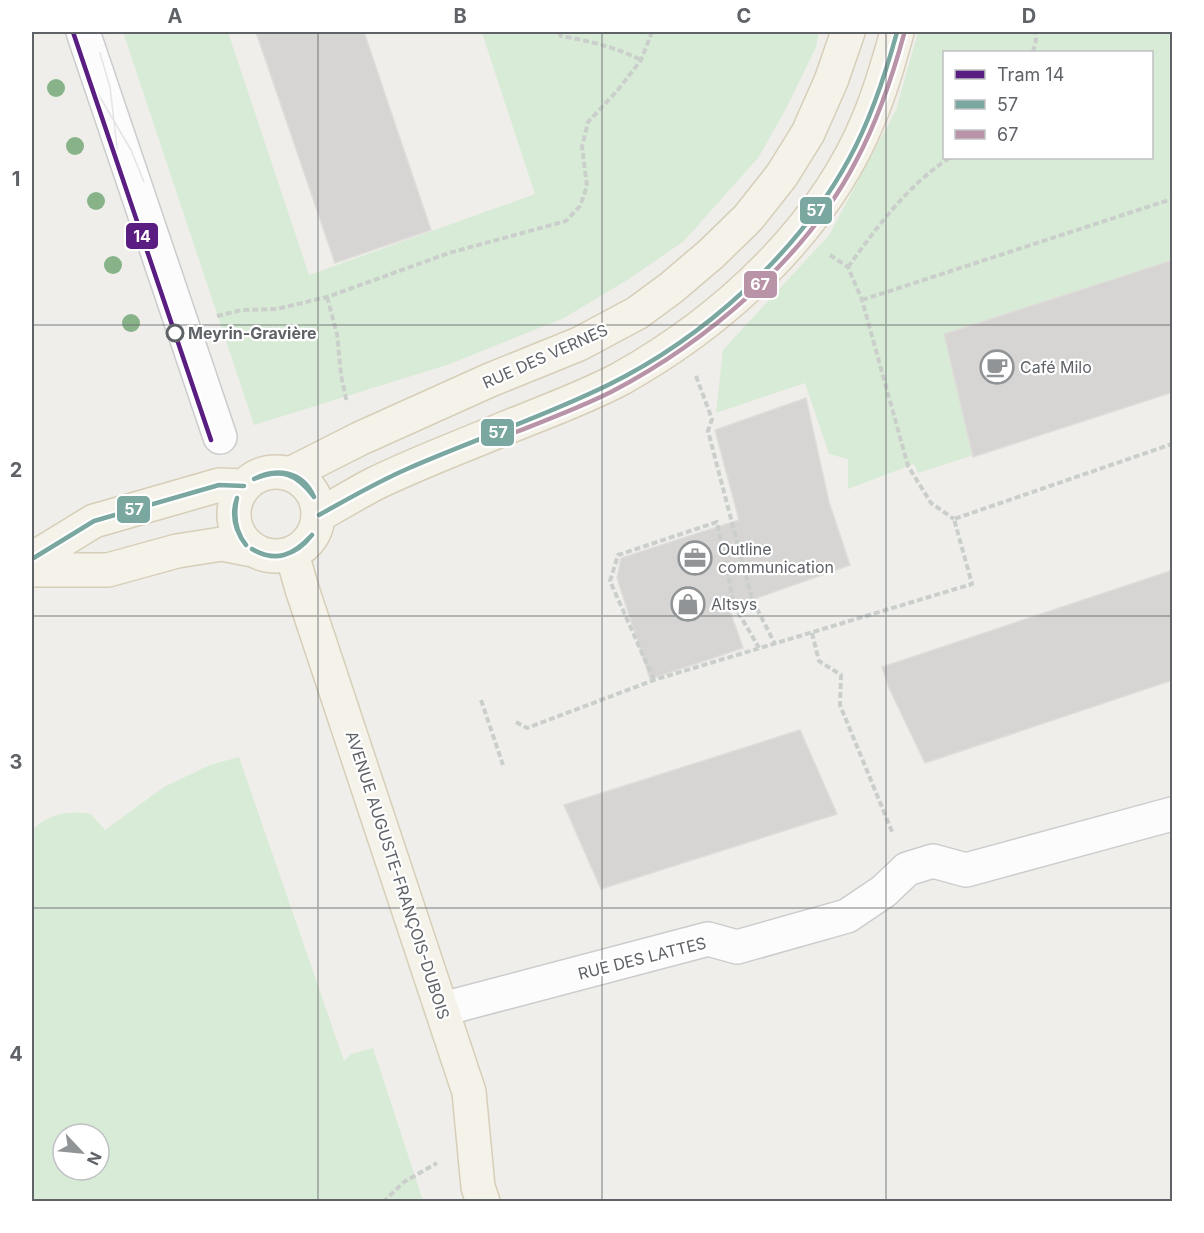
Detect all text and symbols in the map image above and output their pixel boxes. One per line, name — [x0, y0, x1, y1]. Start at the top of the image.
text: A — [168, 4, 183, 28]
text: B — [453, 4, 467, 28]
text: C — [737, 4, 751, 28]
text: D — [1022, 4, 1036, 28]
legend — [943, 51, 1153, 159]
text: Tram 14 — [997, 64, 1064, 85]
text: 57 — [997, 94, 1018, 115]
text: 67 — [997, 124, 1018, 145]
text: 1 — [12, 167, 20, 191]
line badge: 57 — [799, 196, 833, 225]
text: 57 — [806, 200, 826, 220]
line badge: 14 — [125, 222, 159, 250]
text: 14 — [133, 226, 151, 246]
line badge: 67 — [743, 270, 778, 299]
text: 67 — [750, 274, 770, 294]
street label: RUE DES VERNES — [479, 319, 611, 393]
place label: Meyrin-Gravière — [188, 323, 317, 343]
marker: Meyrin-Gravière — [166, 324, 184, 342]
cafe icon: Café Milo — [979, 349, 1015, 385]
place label: Café Milo — [1020, 357, 1092, 377]
line badge: 57 — [480, 418, 515, 447]
text: 57 — [488, 422, 508, 442]
text: 2 — [10, 458, 22, 482]
line badge: 57 — [116, 495, 151, 524]
text: 57 — [124, 499, 144, 519]
place label: Outline communication — [718, 539, 834, 577]
office icon: Outline communication — [677, 540, 713, 576]
shop icon: Altsys — [670, 586, 706, 622]
place label: Altsys — [711, 594, 757, 614]
street label: AVENUE AUGUSTE-FRANÇOIS-DUBOIS — [342, 728, 454, 1022]
text: 3 — [10, 750, 22, 774]
street label: RUE DES LATTES — [576, 932, 708, 984]
text: 4 — [9, 1042, 23, 1066]
north arrow — [51, 1122, 111, 1182]
text: N — [83, 1149, 106, 1168]

